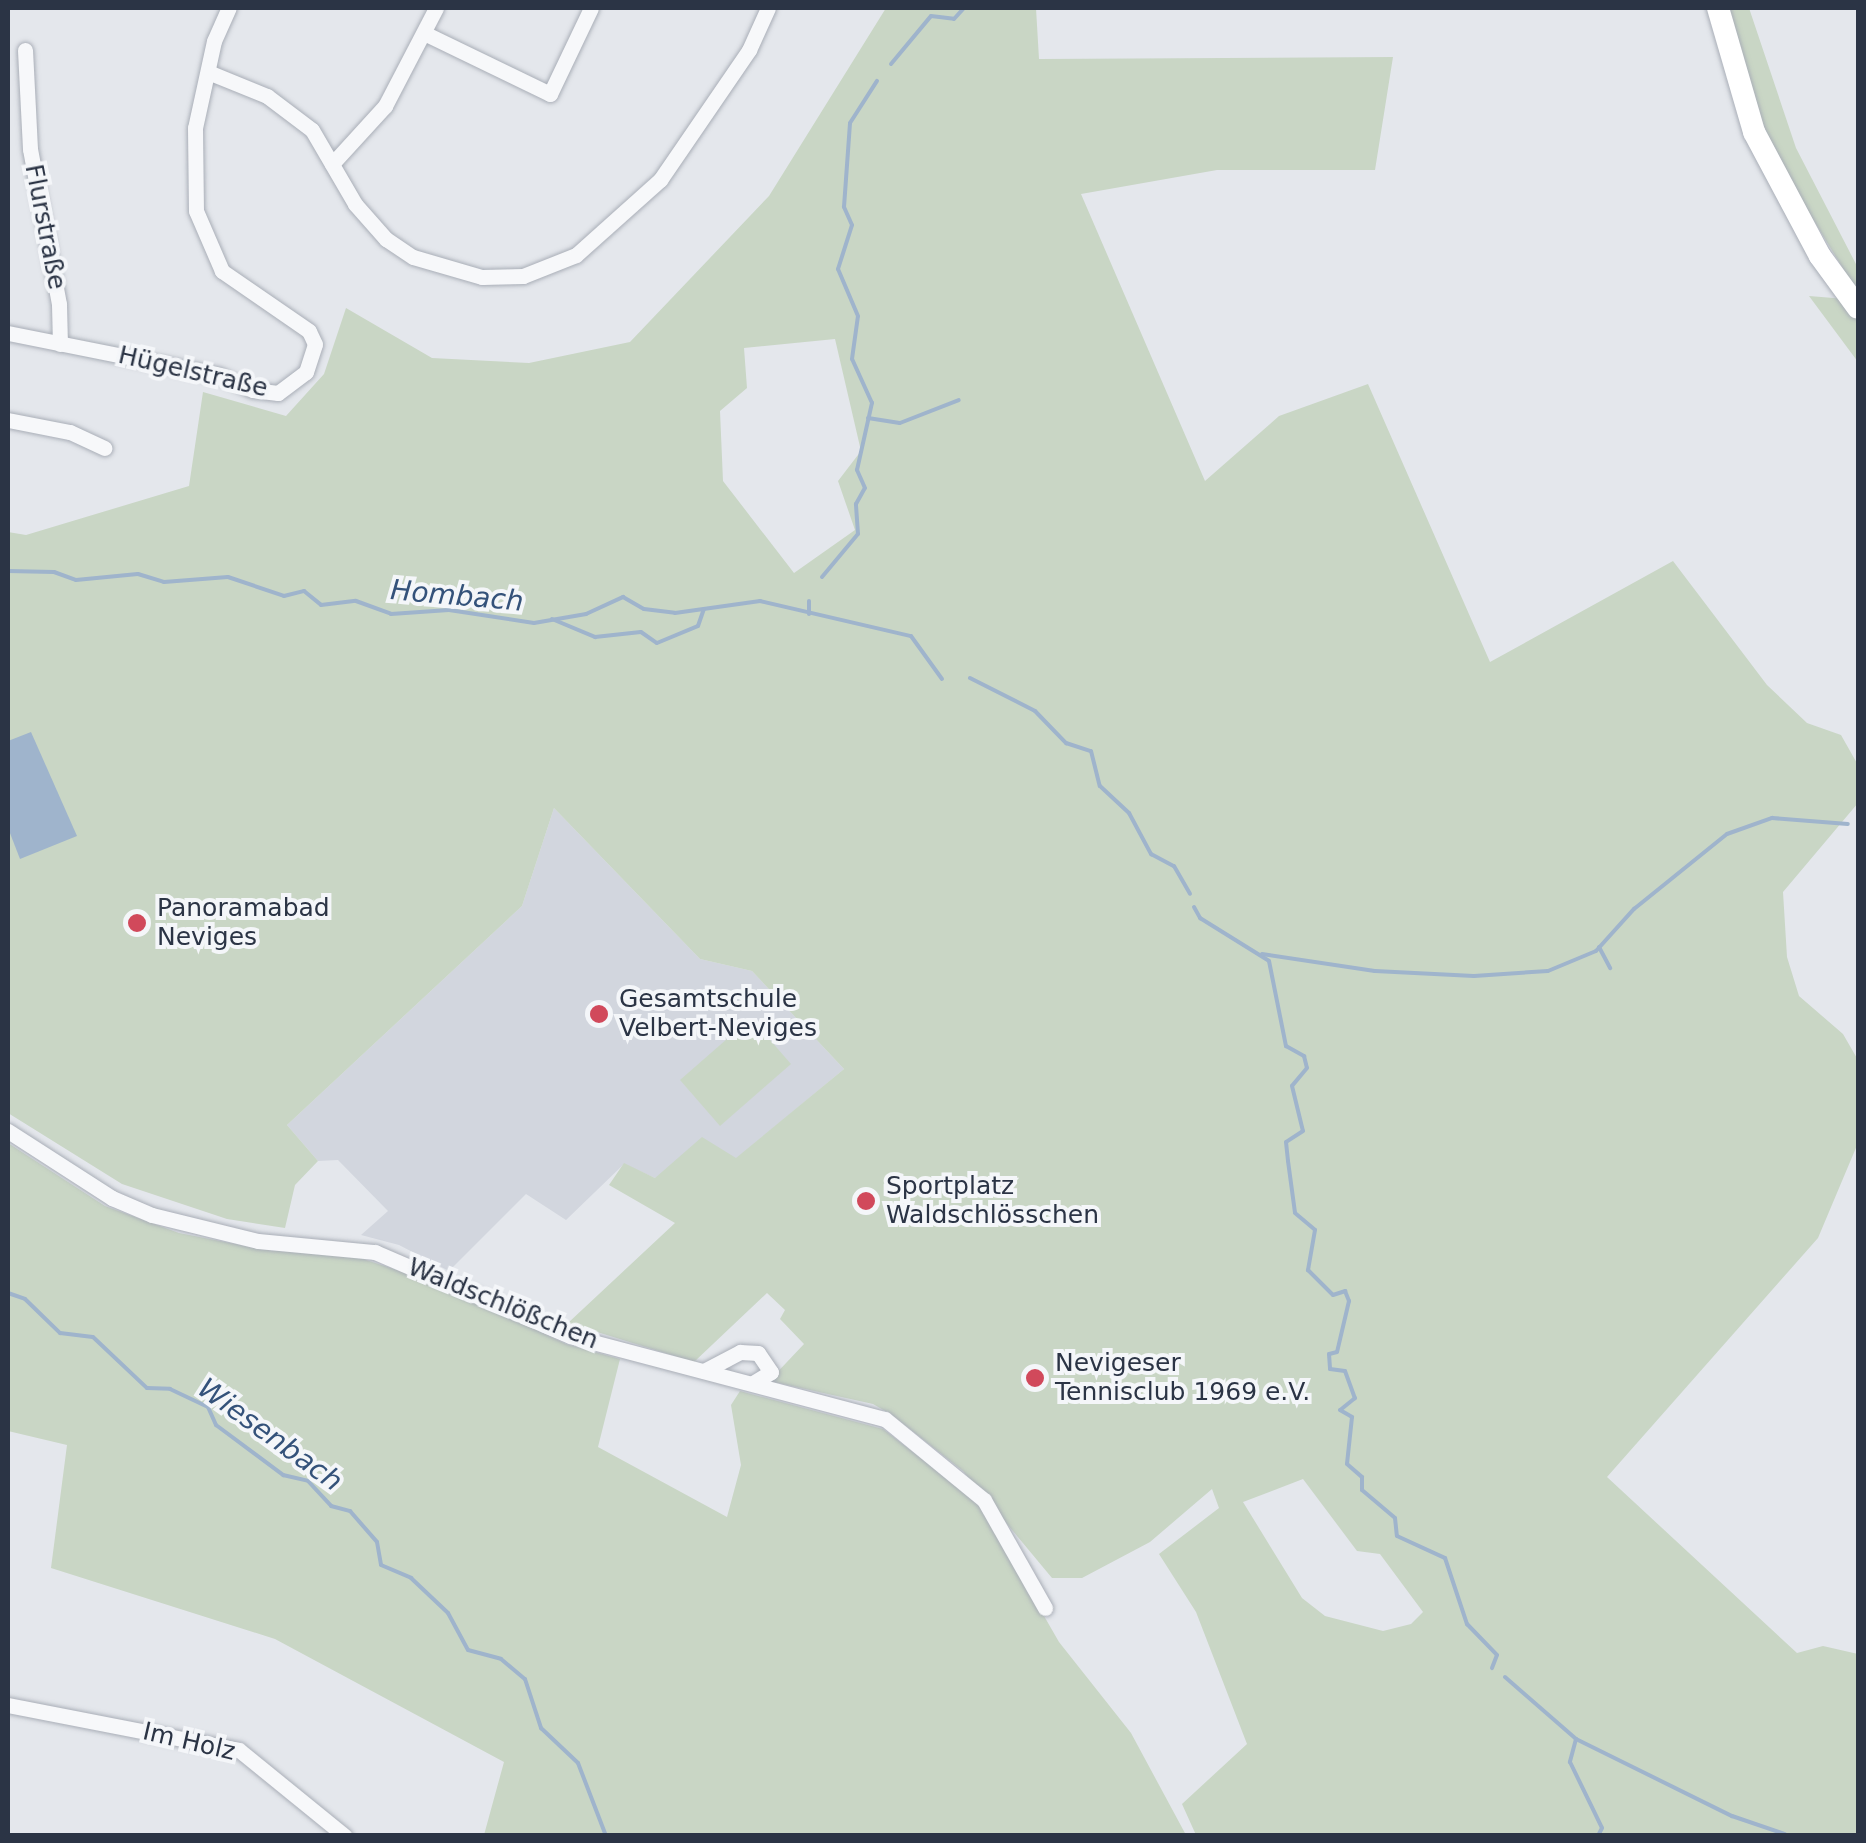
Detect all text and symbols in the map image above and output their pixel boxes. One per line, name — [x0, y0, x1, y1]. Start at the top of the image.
street label: Flurstraße — [18, 162, 72, 292]
street label: Hügelstraße — [115, 340, 271, 404]
water label: Hombach — [389, 573, 525, 619]
place label: Panoramabad Neviges — [157, 894, 330, 953]
marker: Panoramabad Neviges — [126, 912, 148, 934]
place label: Gesamtschule Velbert-Neviges — [619, 985, 817, 1044]
marker: Gesamtschule Velbert-Neviges — [588, 1003, 610, 1025]
place label: Sportplatz Waldschlösschen — [886, 1172, 1099, 1231]
marker: Sportplatz Waldschlösschen — [855, 1190, 877, 1212]
street label: Waldschlößchen — [403, 1252, 603, 1356]
place label: Nevigeser Tennisclub 1969 e.V. — [1055, 1349, 1310, 1408]
marker: Nevigeser Tennisclub 1969 e.V. — [1024, 1367, 1046, 1389]
water label: Wiesenbach — [191, 1371, 349, 1499]
street label: Im Holz — [140, 1717, 238, 1767]

